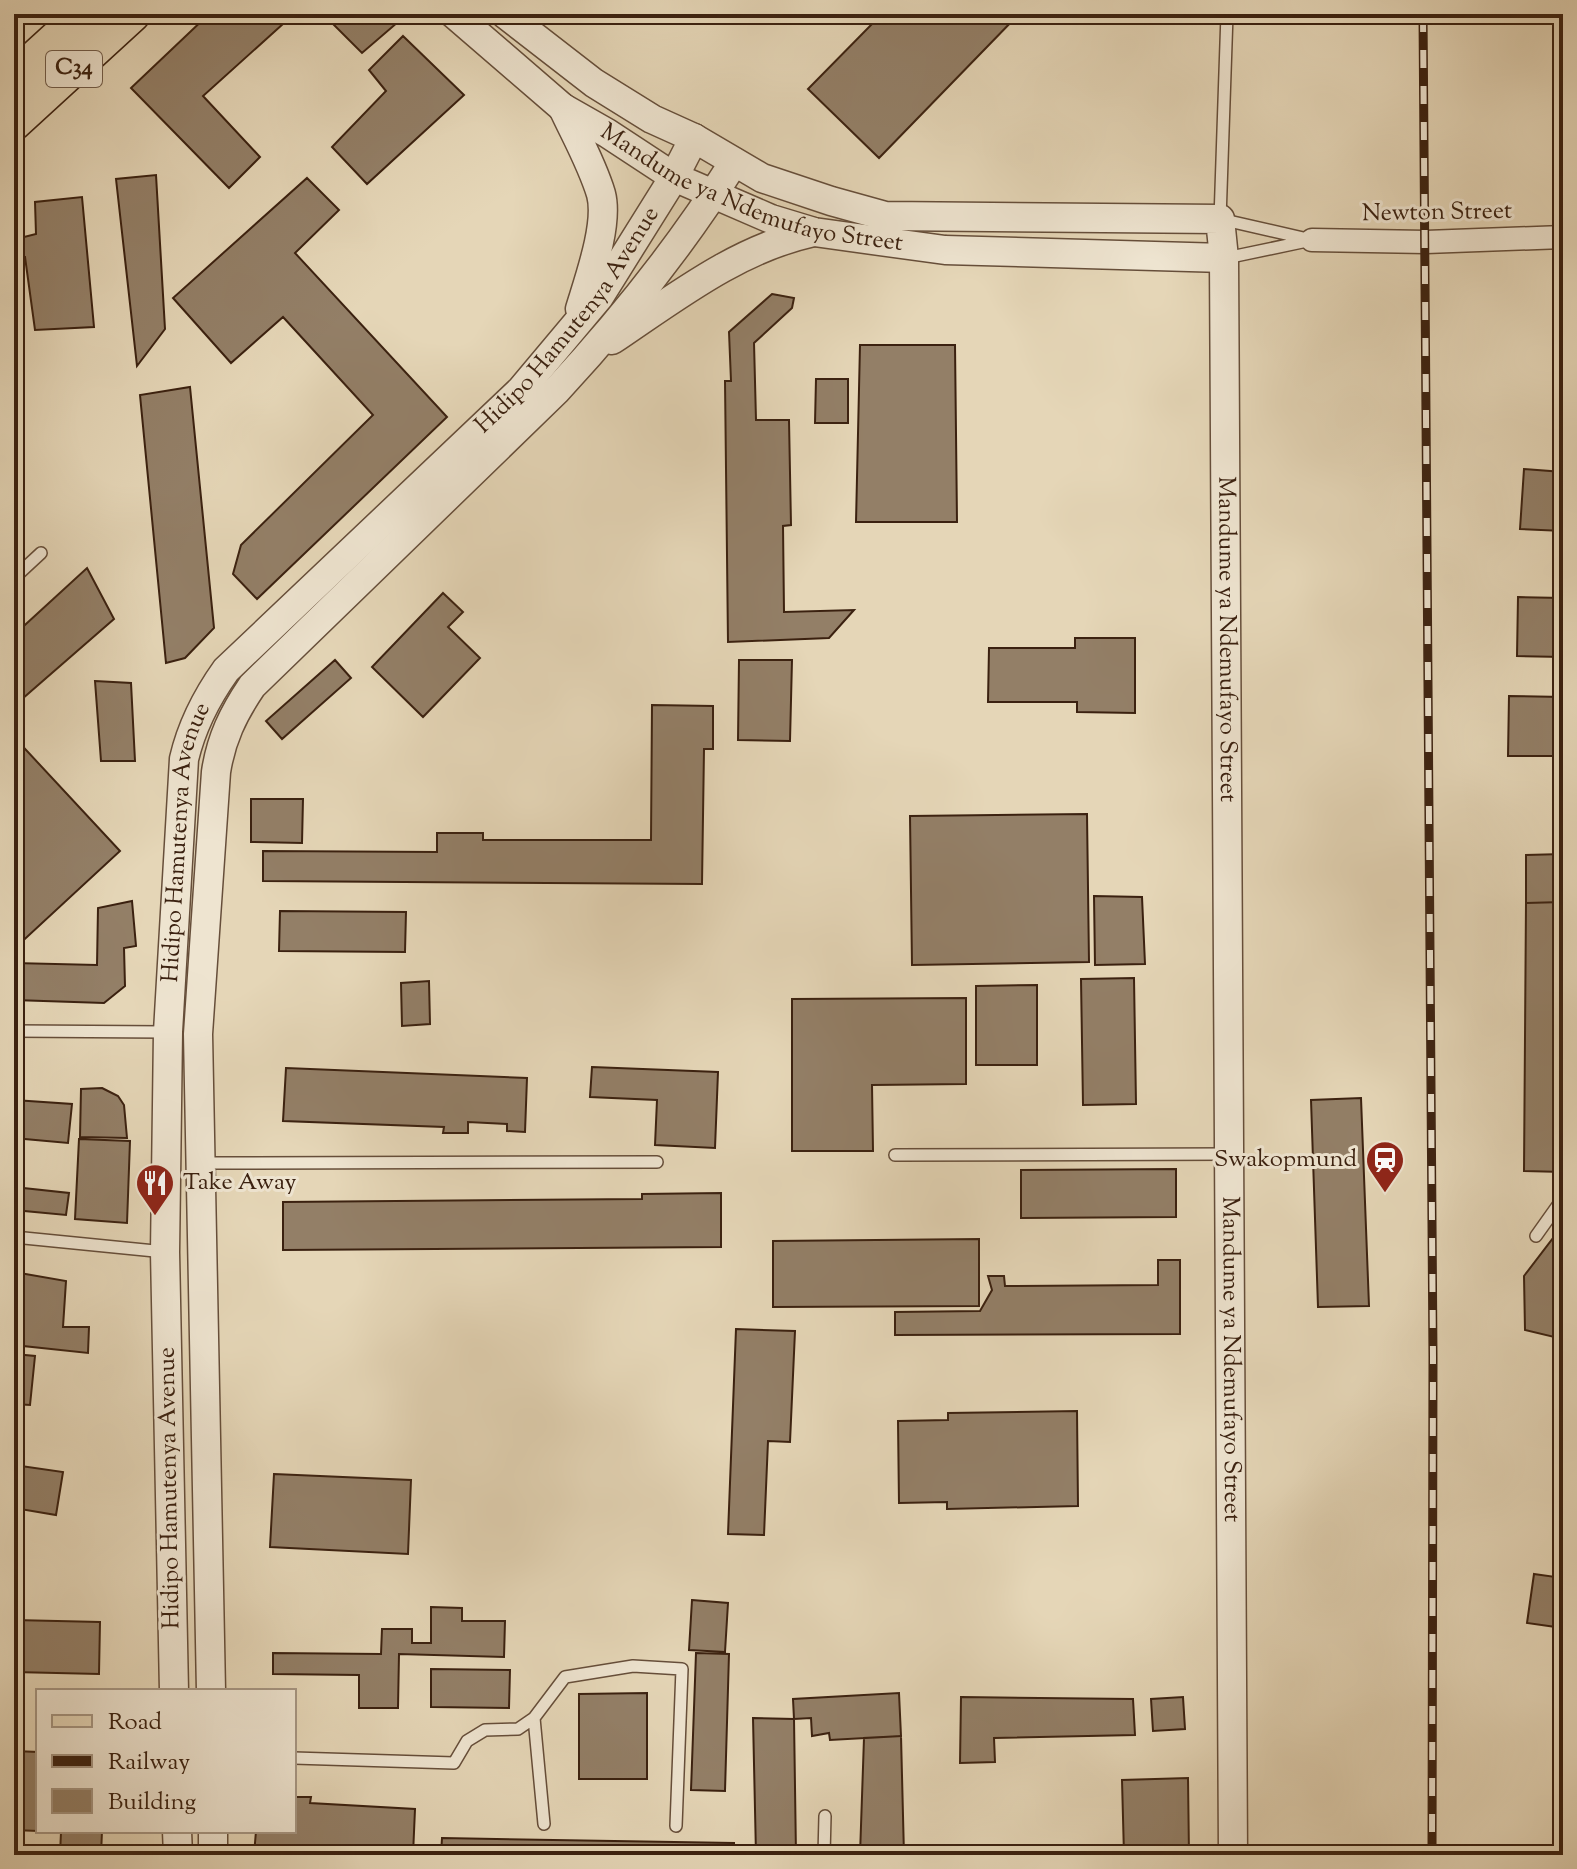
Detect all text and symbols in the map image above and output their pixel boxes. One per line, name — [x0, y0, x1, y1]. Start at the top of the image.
road number: C34 — [46, 51, 102, 87]
street label: Mandume ya Ndemufayo Street — [593, 116, 905, 261]
street label: Newton Street — [1362, 195, 1512, 231]
street label: Hidipo Hamutenya Avenue — [468, 200, 668, 442]
street label: Mandume ya Ndemufayo Street — [1208, 476, 1244, 802]
street label: Hidipo Hamutenya Avenue — [154, 697, 220, 983]
station icon: Swakopmund — [1364, 1139, 1406, 1194]
place label: Swakopmund — [1214, 1143, 1357, 1177]
restaurant icon: Take Away — [134, 1162, 176, 1217]
place label: Take Away — [183, 1166, 297, 1200]
street label: Mandume ya Ndemufayo Street — [1212, 1196, 1248, 1522]
street label: Hidipo Hamutenya Avenue — [151, 1347, 189, 1629]
legend — [36, 1689, 296, 1833]
text: Road — [108, 1706, 162, 1740]
text: Railway — [108, 1746, 190, 1780]
text: Building — [108, 1786, 197, 1820]

